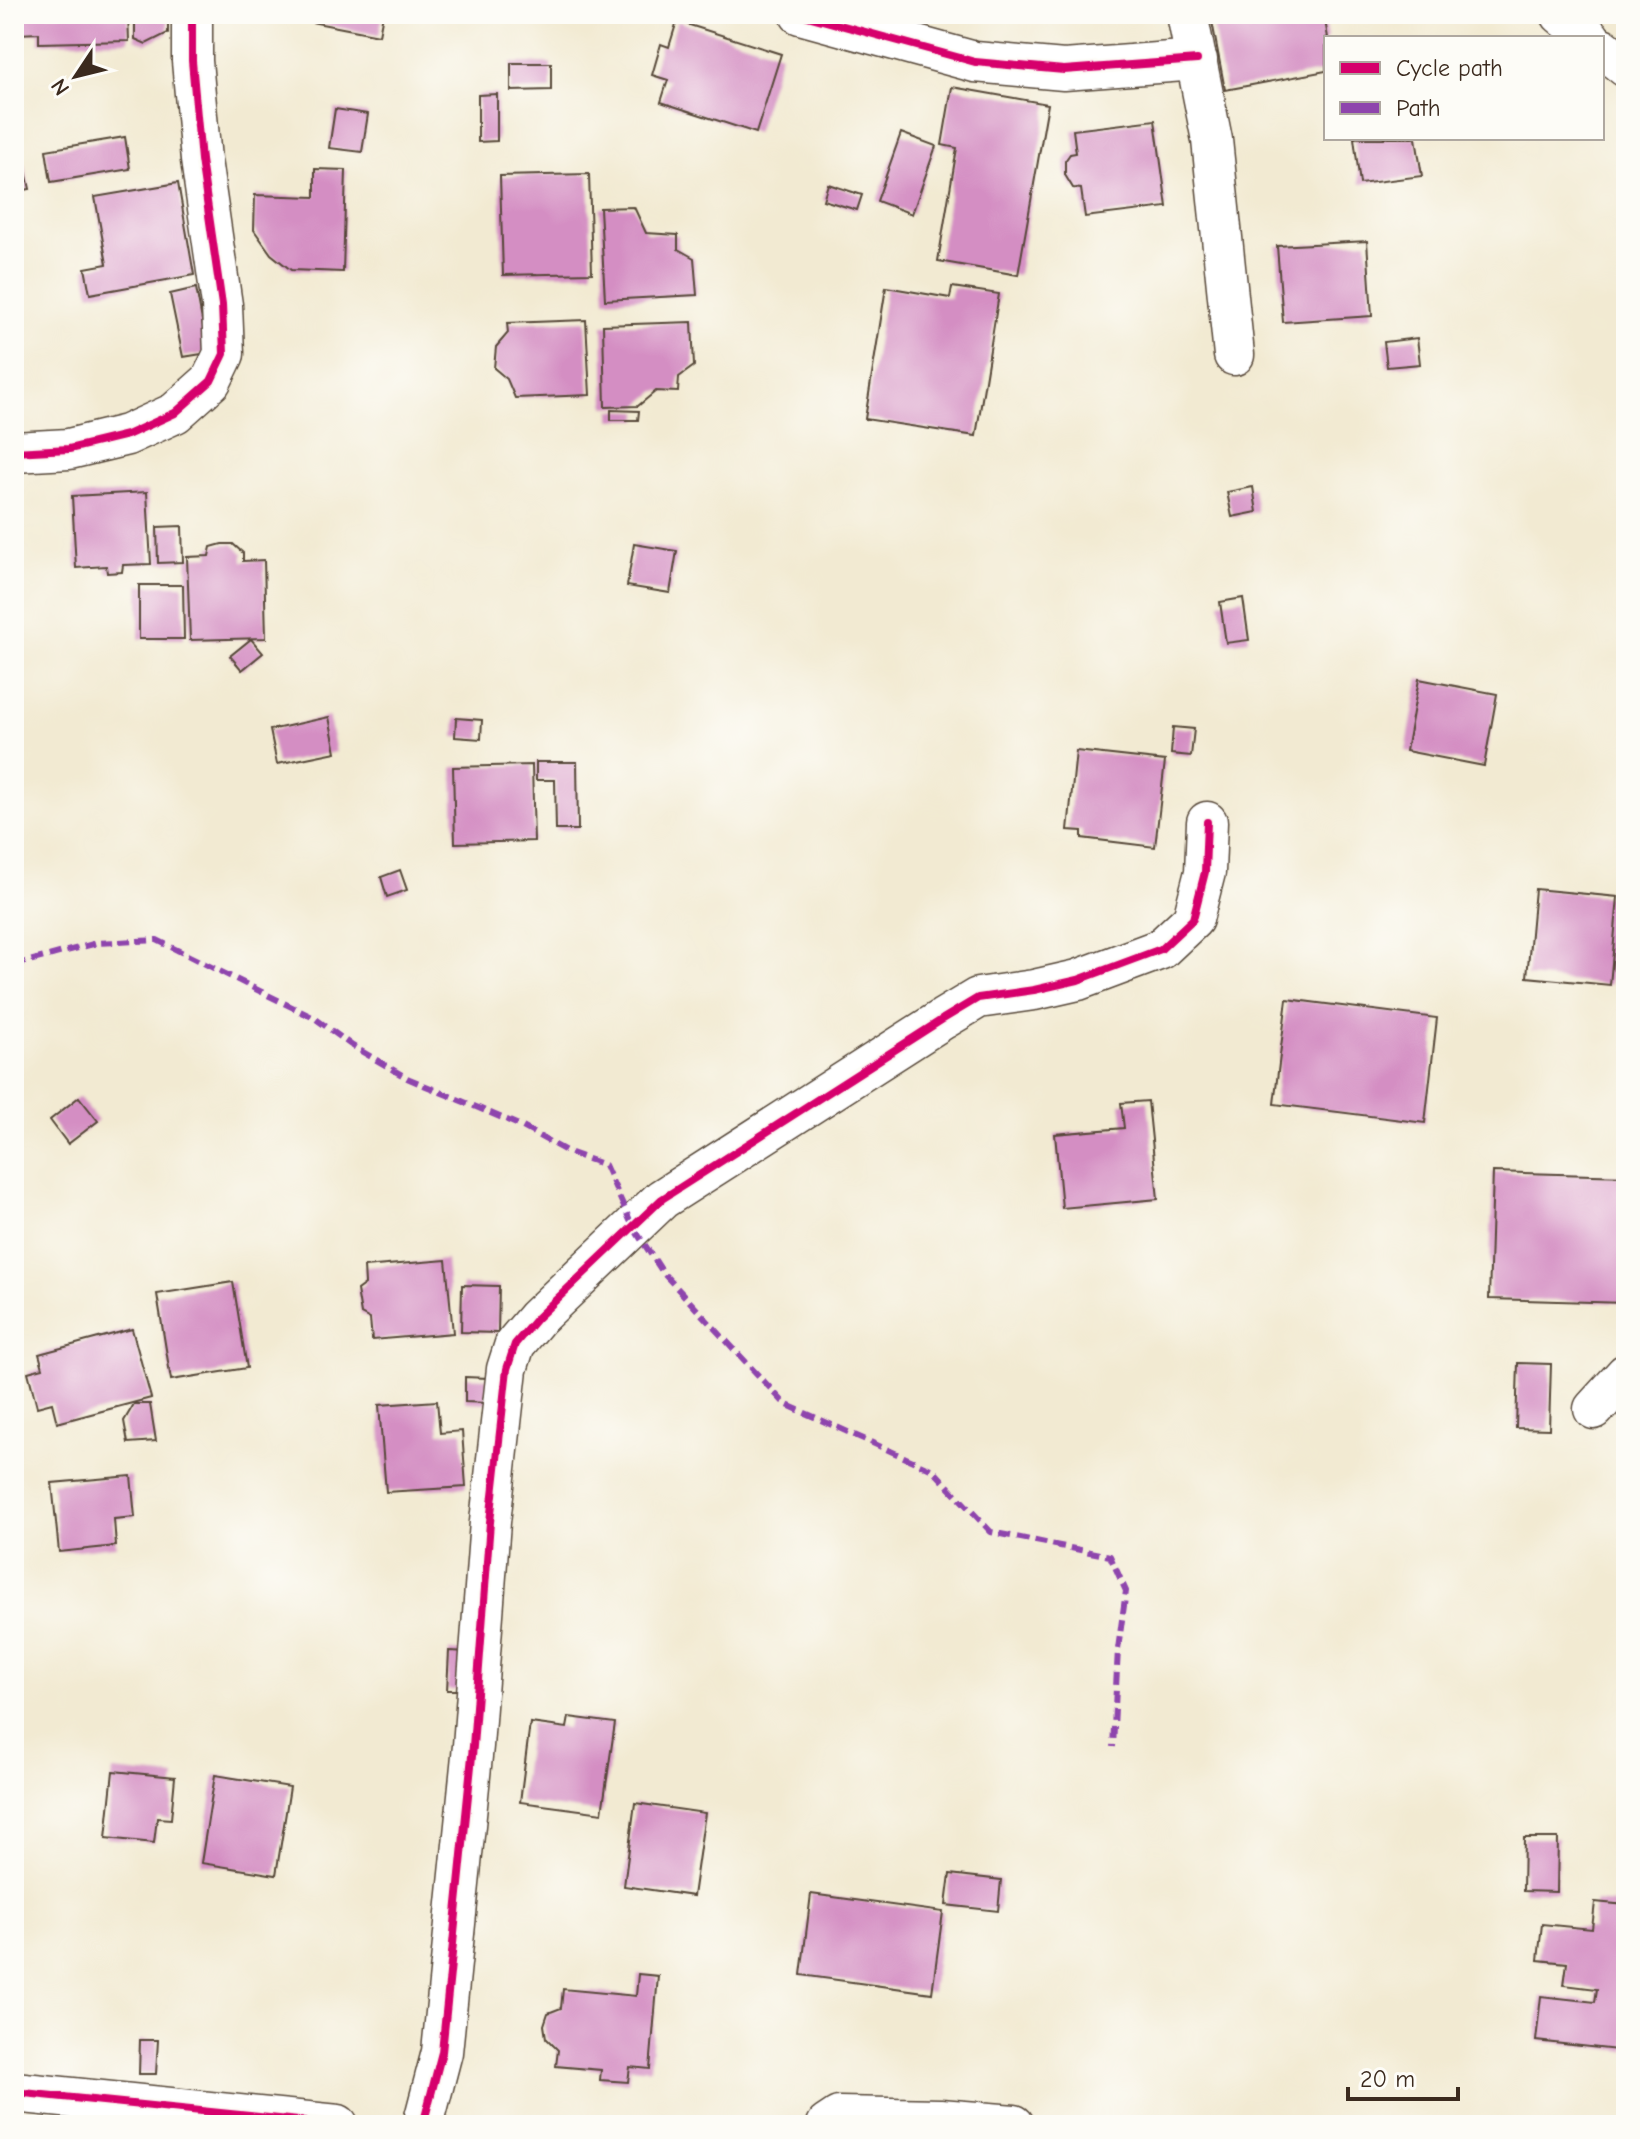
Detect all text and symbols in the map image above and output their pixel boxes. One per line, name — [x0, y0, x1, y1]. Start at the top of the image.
north arrow — [36, 36, 116, 116]
legend — [1324, 36, 1604, 140]
text: Cycle path — [1396, 54, 1503, 82]
text: N — [46, 74, 75, 100]
text: Path — [1396, 94, 1441, 122]
scale bar — [1348, 2051, 1458, 2101]
text: 20 m — [1360, 2065, 1415, 2093]

